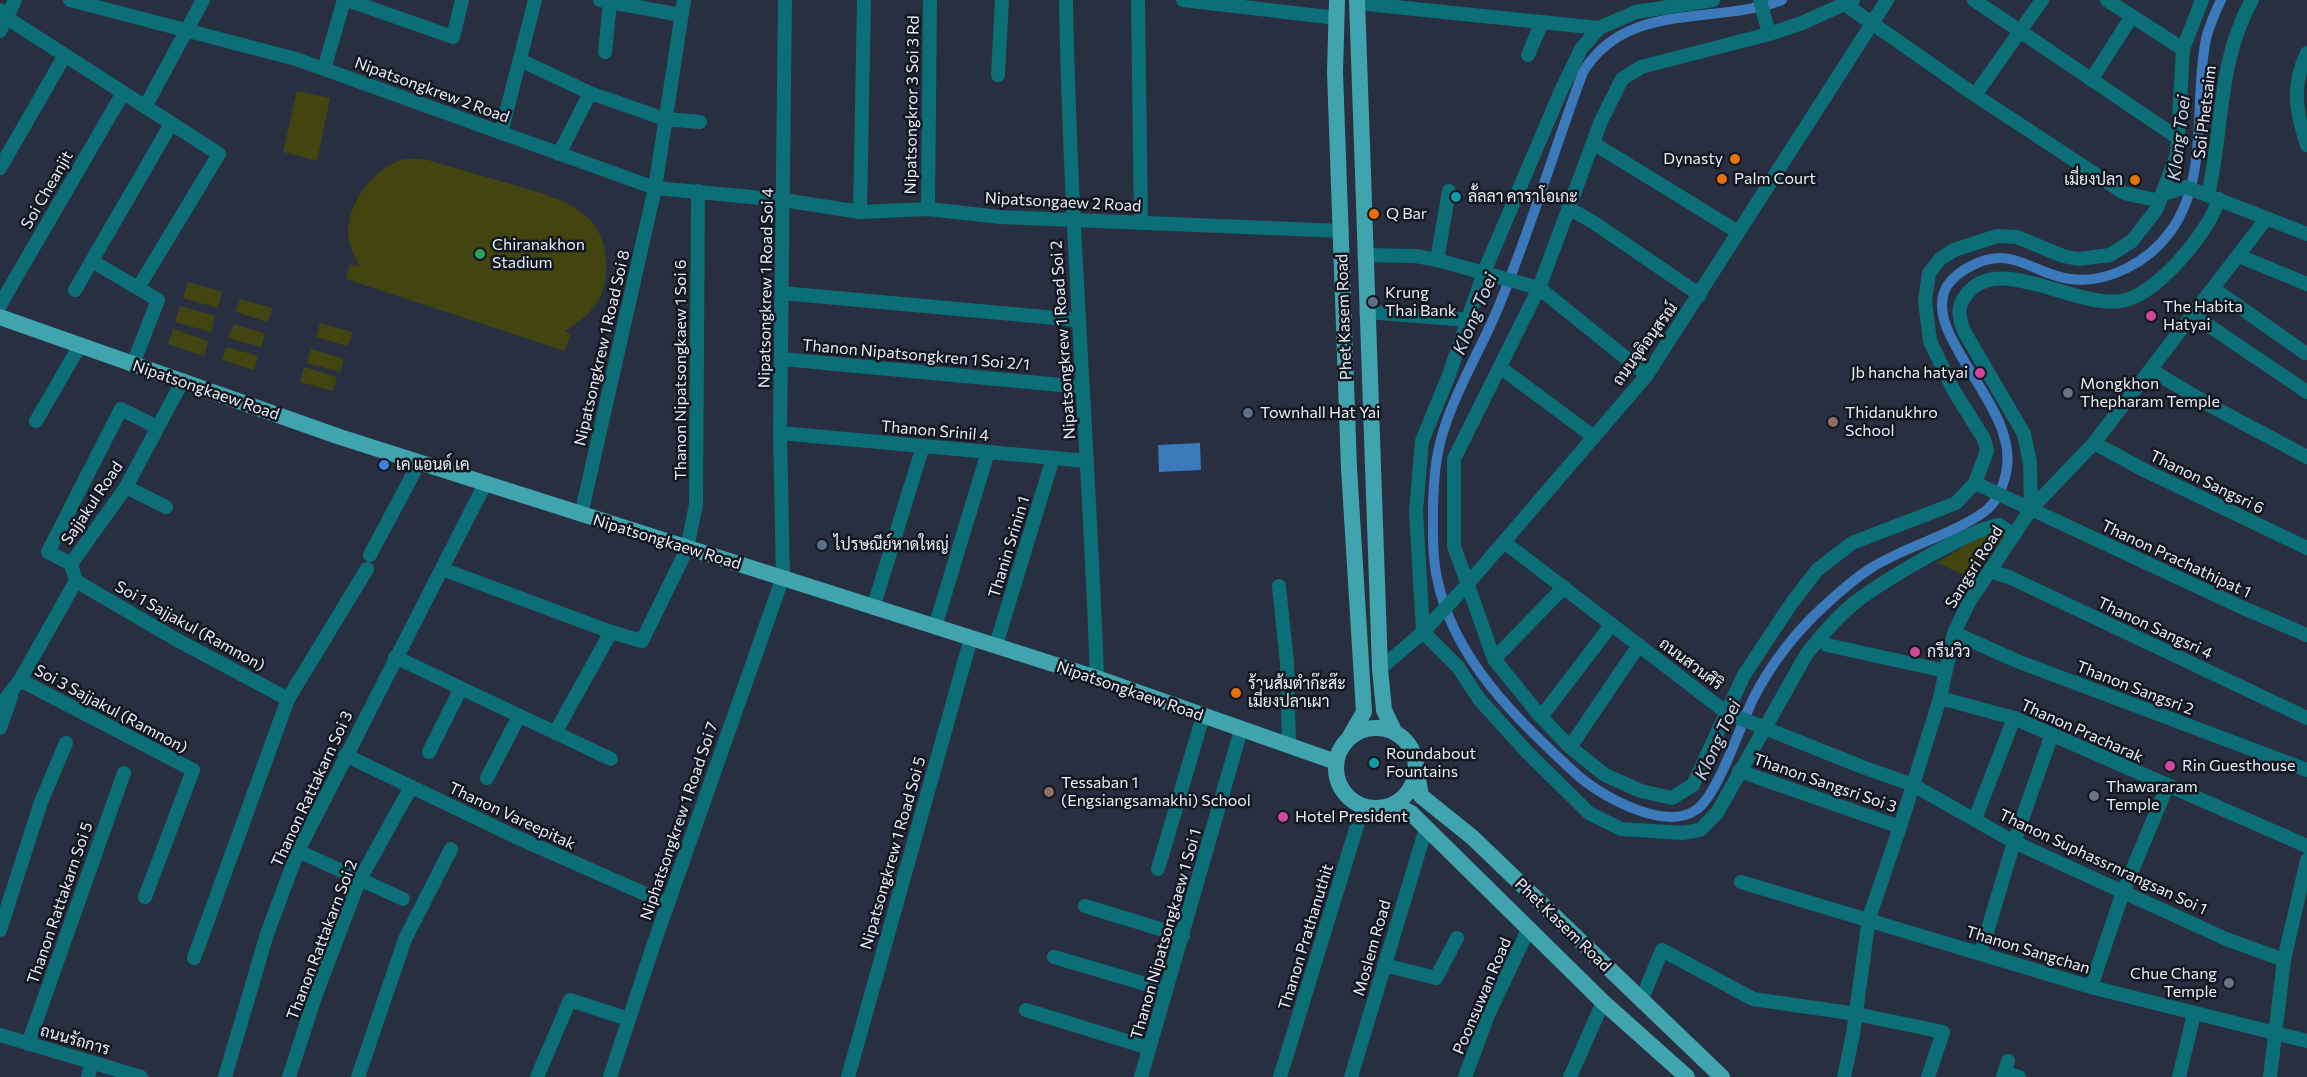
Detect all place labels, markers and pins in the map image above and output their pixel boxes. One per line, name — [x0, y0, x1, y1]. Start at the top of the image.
place label: Dynasty — [1663, 149, 1723, 169]
marker: Dynasty — [1728, 152, 1742, 166]
place label: Palm Court — [1734, 169, 1816, 189]
place label: เมี่ยงปลา — [2064, 170, 2123, 190]
marker: Palm Court — [1715, 172, 1729, 186]
marker: เมี่ยงปลา — [2128, 173, 2142, 187]
place label: ลั้ลลา คาราโอเกะ — [1468, 187, 1578, 207]
marker: ลั้ลลา คาราโอเกะ — [1449, 190, 1463, 204]
place label: Q Bar — [1386, 204, 1427, 224]
marker: Q Bar — [1367, 207, 1381, 221]
place label: Chiranakhon Stadium — [492, 235, 585, 273]
marker: Chiranakhon Stadium — [473, 247, 487, 261]
place label: Krung Thai Bank — [1385, 283, 1457, 321]
marker: Krung Thai Bank — [1366, 295, 1380, 309]
place label: The Habita Hatyai — [2163, 297, 2243, 335]
marker: The Habita Hatyai — [2144, 309, 2158, 323]
place label: Jb hancha hatyai — [1851, 363, 1968, 383]
marker: Jb hancha hatyai — [1973, 366, 1987, 380]
place label: Mongkhon Thepharam Temple — [2080, 374, 2220, 412]
marker: Mongkhon Thepharam Temple — [2061, 386, 2075, 400]
place label: Townhall Hat Yai — [1260, 403, 1380, 423]
place label: Thidanukhro School — [1845, 403, 1938, 441]
marker: Townhall Hat Yai — [1241, 406, 1255, 420]
marker: Thidanukhro School — [1826, 415, 1840, 429]
place label: เค แอนด์ เค — [396, 455, 470, 475]
marker: เค แอนด์ เค — [377, 458, 391, 472]
place label: ไปรษณีย์หาดใหญ่ — [834, 535, 949, 555]
marker: ไปรษณีย์หาดใหญ่ — [815, 538, 829, 552]
place label: กรีนวิว — [1927, 642, 1971, 662]
marker: กรีนวิว — [1908, 645, 1922, 659]
place label: ร้านส้มตำก๊ะส๊ะ เมี่ยงปลาเผา — [1248, 674, 1346, 712]
marker: ร้านส้มตำก๊ะส๊ะ เมี่ยงปลาเผา — [1229, 686, 1243, 700]
place label: Roundabout Fountains — [1386, 744, 1476, 782]
marker: Roundabout Fountains — [1367, 756, 1381, 770]
place label: Rin Guesthouse — [2182, 756, 2295, 776]
marker: Rin Guesthouse — [2163, 759, 2177, 773]
place label: Tessaban 1 (Engsiangsamakhi) School — [1061, 773, 1251, 811]
place label: Thawararam Temple — [2106, 777, 2198, 815]
marker: Tessaban 1 (Engsiangsamakhi) School — [1042, 785, 1056, 799]
marker: Thawararam Temple — [2087, 789, 2101, 803]
place label: Hotel President — [1295, 807, 1408, 827]
marker: Hotel President — [1276, 810, 1290, 824]
place label: Chue Chang Temple — [2130, 964, 2217, 1002]
marker: Chue Chang Temple — [2222, 976, 2236, 990]

